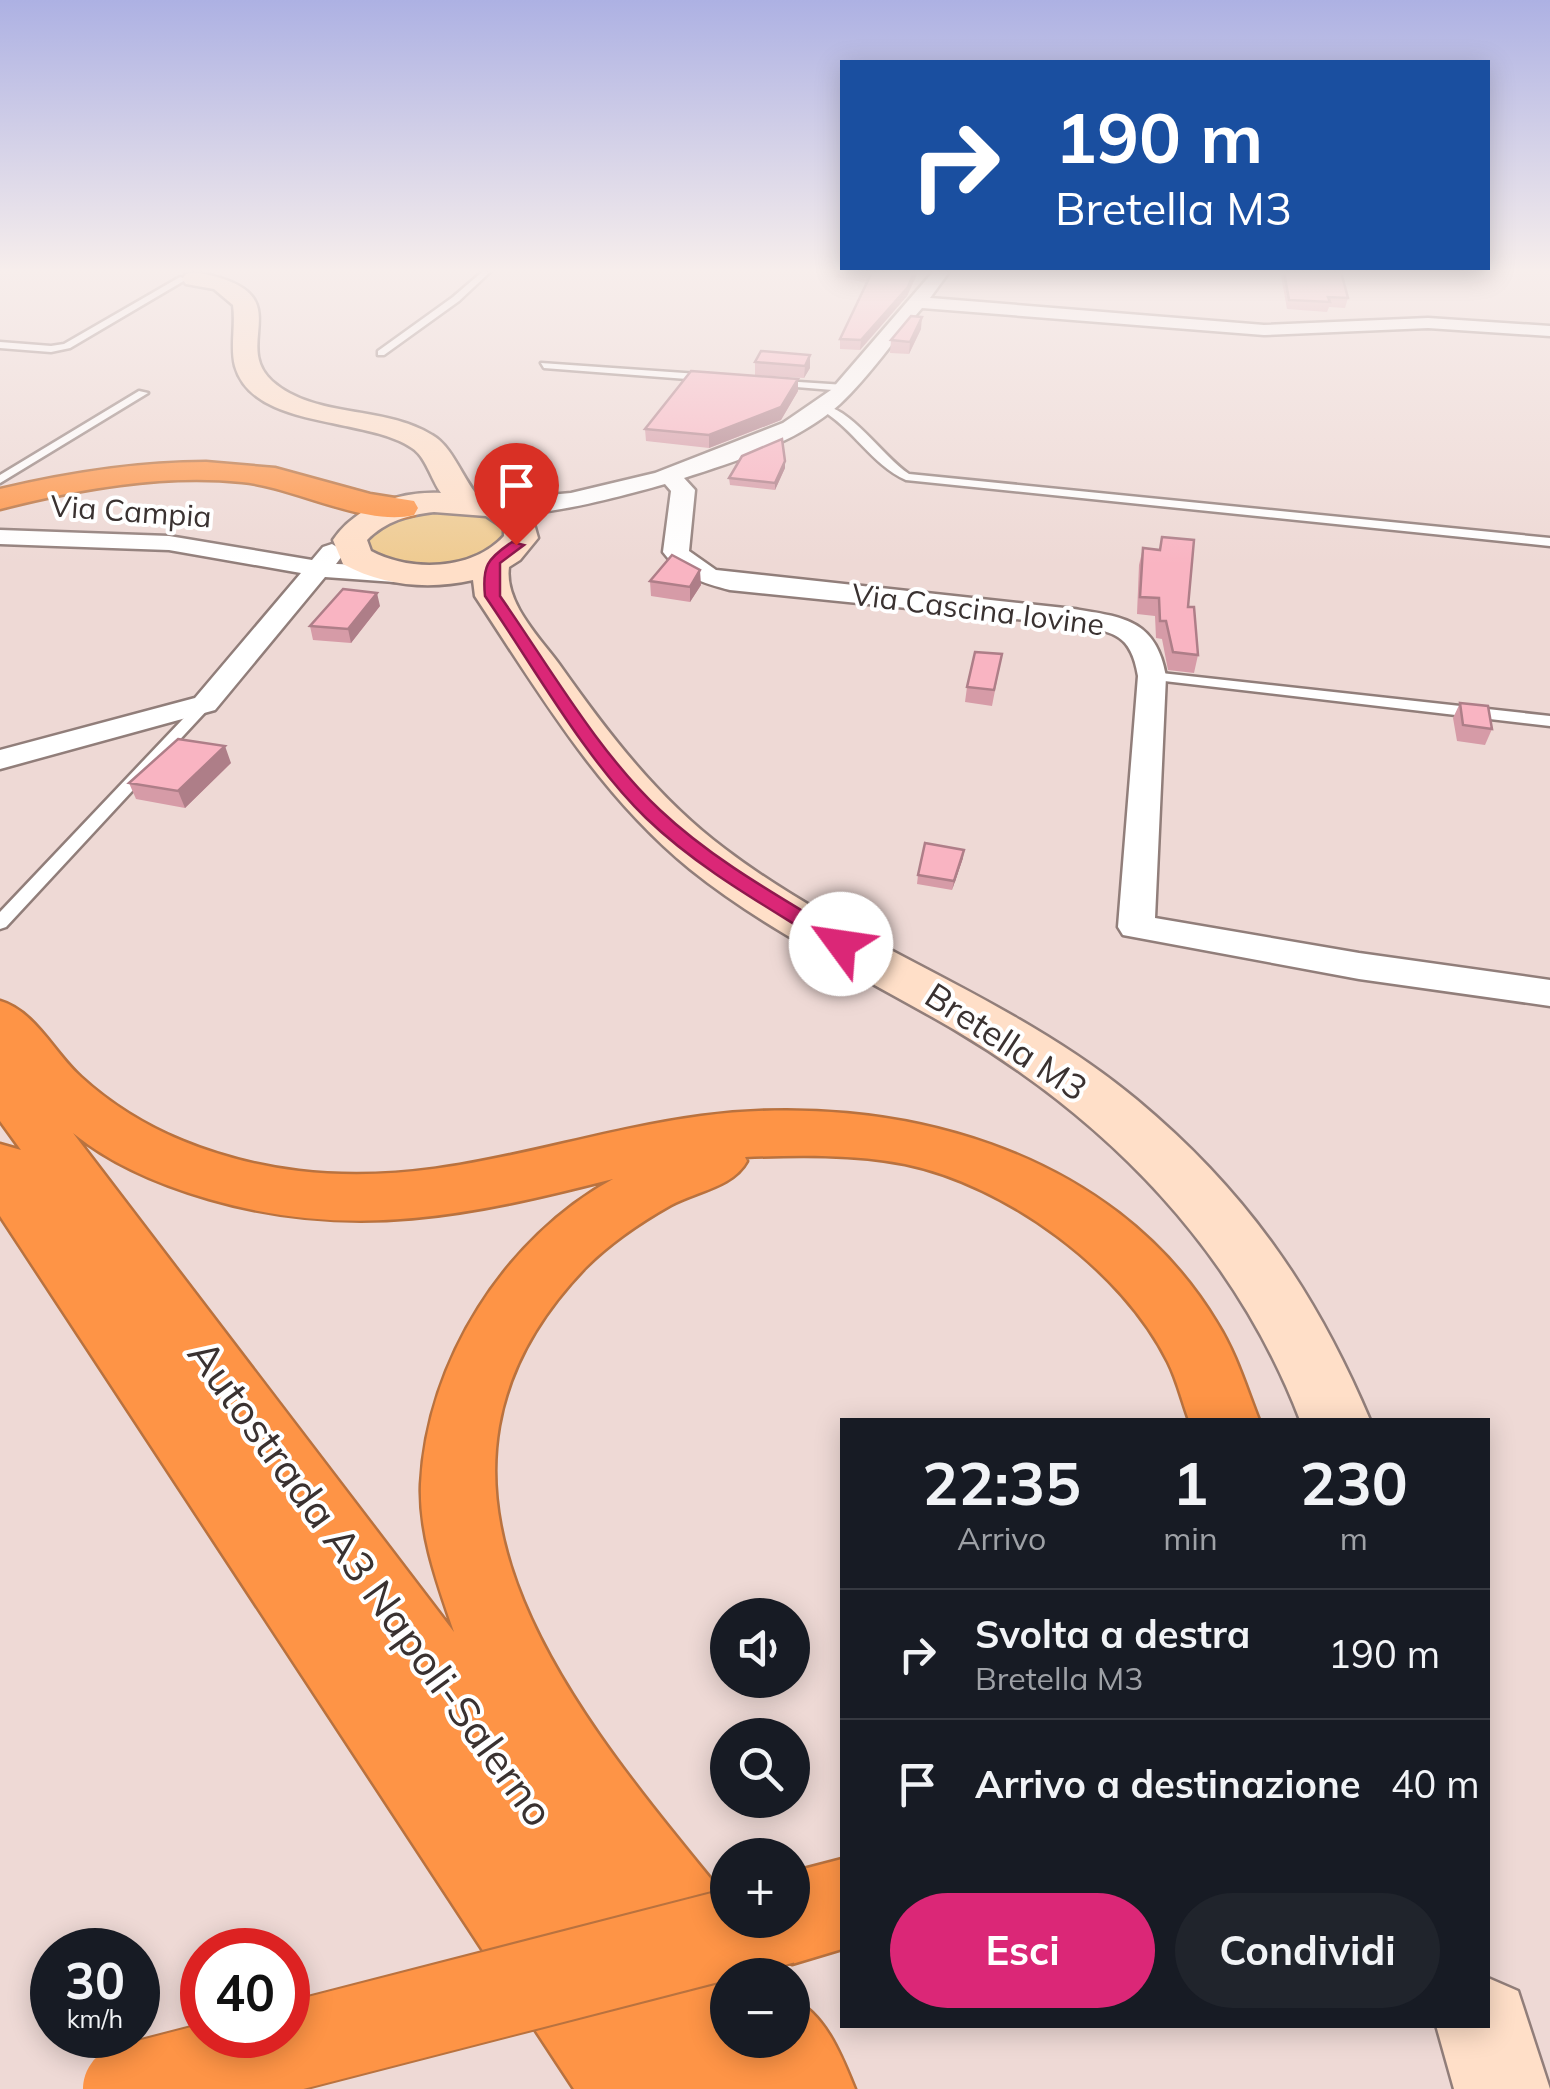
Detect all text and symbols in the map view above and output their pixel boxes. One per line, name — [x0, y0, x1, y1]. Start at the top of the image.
text: 190 m — [1055, 93, 1263, 181]
icon: right — [890, 100, 1020, 230]
text: Bretella M3 — [1055, 180, 1292, 236]
pin — [474, 443, 559, 546]
icon: arrive — [489, 458, 544, 513]
street label: Via Campia — [49, 486, 213, 536]
street label: Via Cascina Iovine — [850, 575, 1106, 643]
position arrow — [789, 892, 893, 996]
street label: Bretella M3 — [917, 973, 1096, 1110]
street label: Autostrada A3 Napoli-Salerno — [177, 1329, 566, 1836]
text: 22:35 — [922, 1445, 1081, 1520]
text: 1 — [1172, 1445, 1208, 1520]
text: 230 — [1300, 1445, 1408, 1520]
text: Arrivo — [957, 1518, 1046, 1558]
text: min — [1163, 1518, 1218, 1558]
text: m — [1340, 1518, 1368, 1558]
map controls — [710, 1598, 810, 2058]
button: sound — [710, 1598, 810, 1698]
text: Svolta a destra — [975, 1610, 1250, 1658]
icon: right — [890, 1627, 945, 1682]
text: 190 m — [1328, 1630, 1440, 1678]
text: Bretella M3 — [975, 1658, 1143, 1698]
button: search — [710, 1718, 810, 1818]
icon: arrive — [890, 1757, 945, 1812]
text: Arrivo a destinazione — [975, 1760, 1361, 1808]
text: 40 m — [1391, 1760, 1480, 1808]
button: + — [710, 1838, 810, 1938]
button: Esci — [890, 1893, 1155, 2008]
button: Condividi — [1175, 1893, 1440, 2008]
speed limit sign: 40 — [180, 1928, 310, 2058]
text: 30 — [65, 1949, 125, 2012]
button: − — [710, 1958, 810, 2058]
text: km/h — [67, 2003, 123, 2034]

